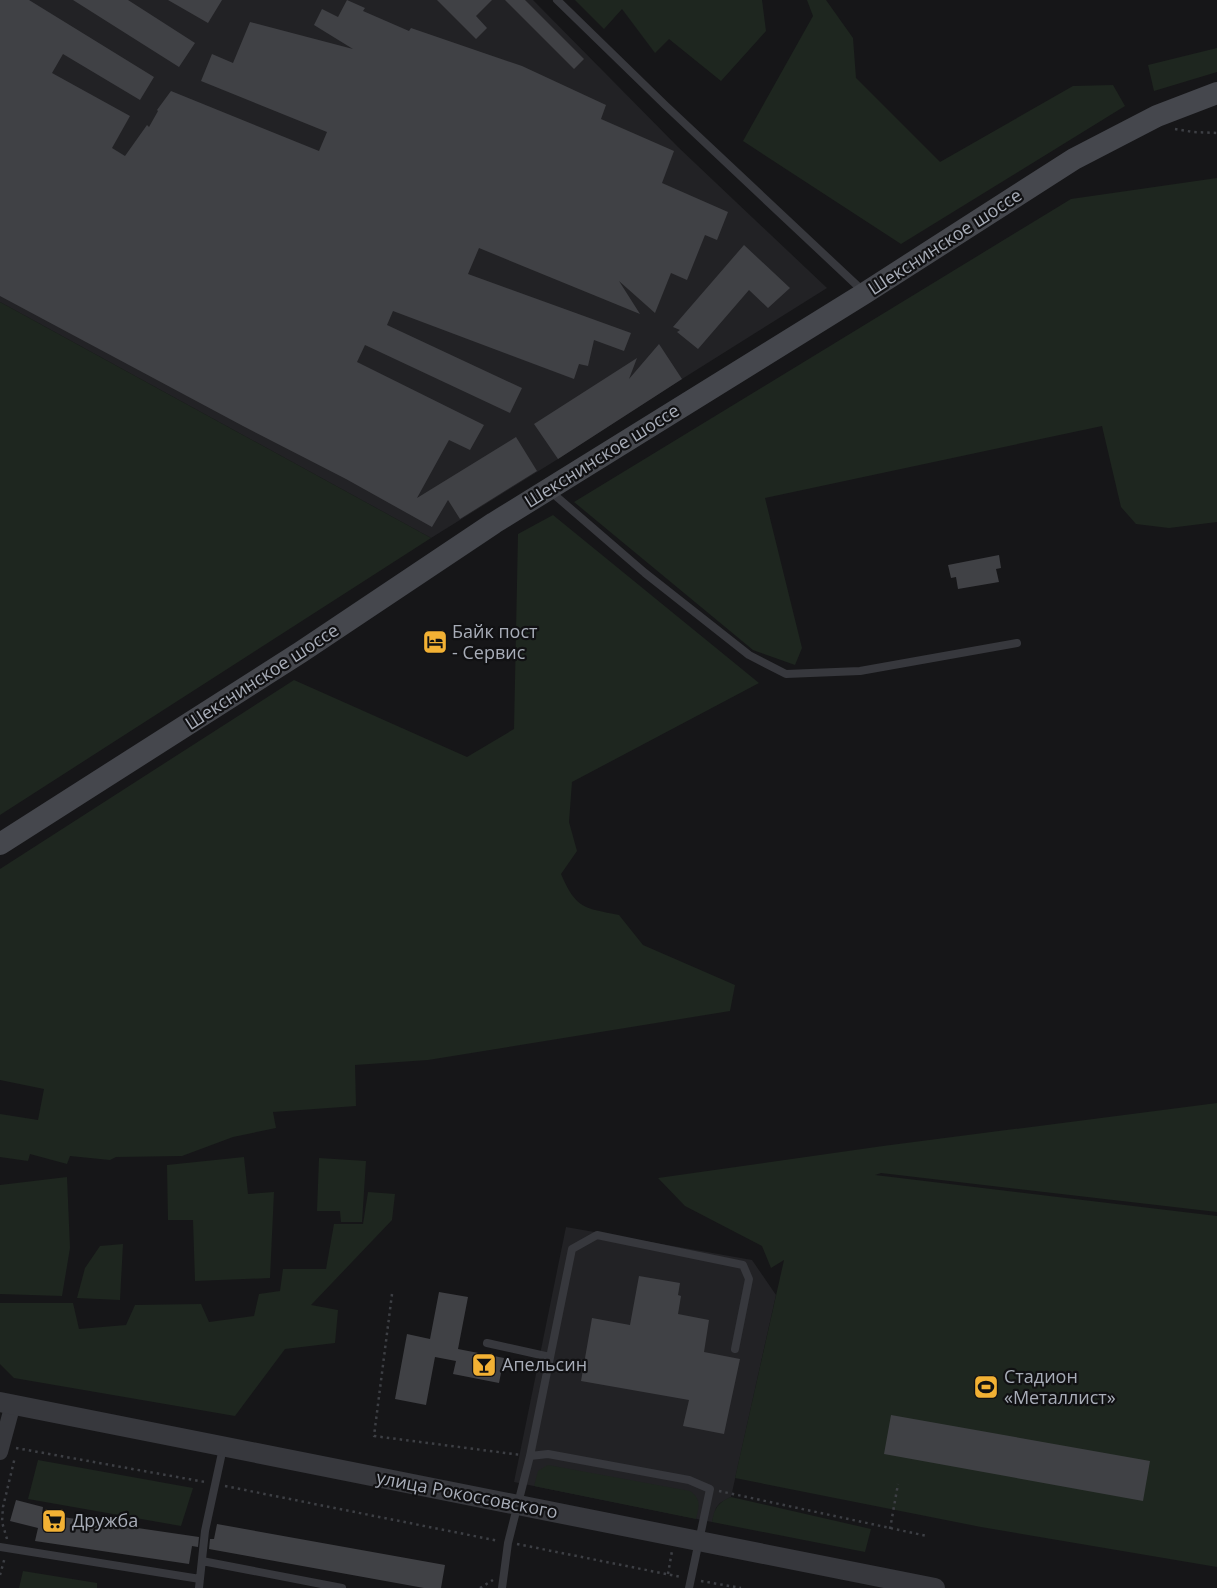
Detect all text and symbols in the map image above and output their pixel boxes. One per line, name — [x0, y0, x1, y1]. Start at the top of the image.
street label: Шекснинское шоссе — [863, 182, 1026, 300]
street label: Шекснинское шоссе — [519, 398, 684, 513]
street label: Шекснинское шоссе — [180, 617, 343, 735]
place label: Байк пост - Сервис — [452, 619, 538, 664]
hotel icon: Байк пост - Сервис — [422, 629, 448, 655]
bar icon: Апельсин — [471, 1352, 497, 1378]
place label: Апельсин — [502, 1352, 587, 1376]
place label: Стадион «Металлист» — [1004, 1364, 1116, 1409]
sports icon: Стадион «Металлист» — [973, 1374, 999, 1400]
street label: улица Рокоссовского — [374, 1465, 560, 1523]
supermarket icon: Дружба — [41, 1508, 67, 1534]
place label: Дружба — [72, 1508, 138, 1532]

